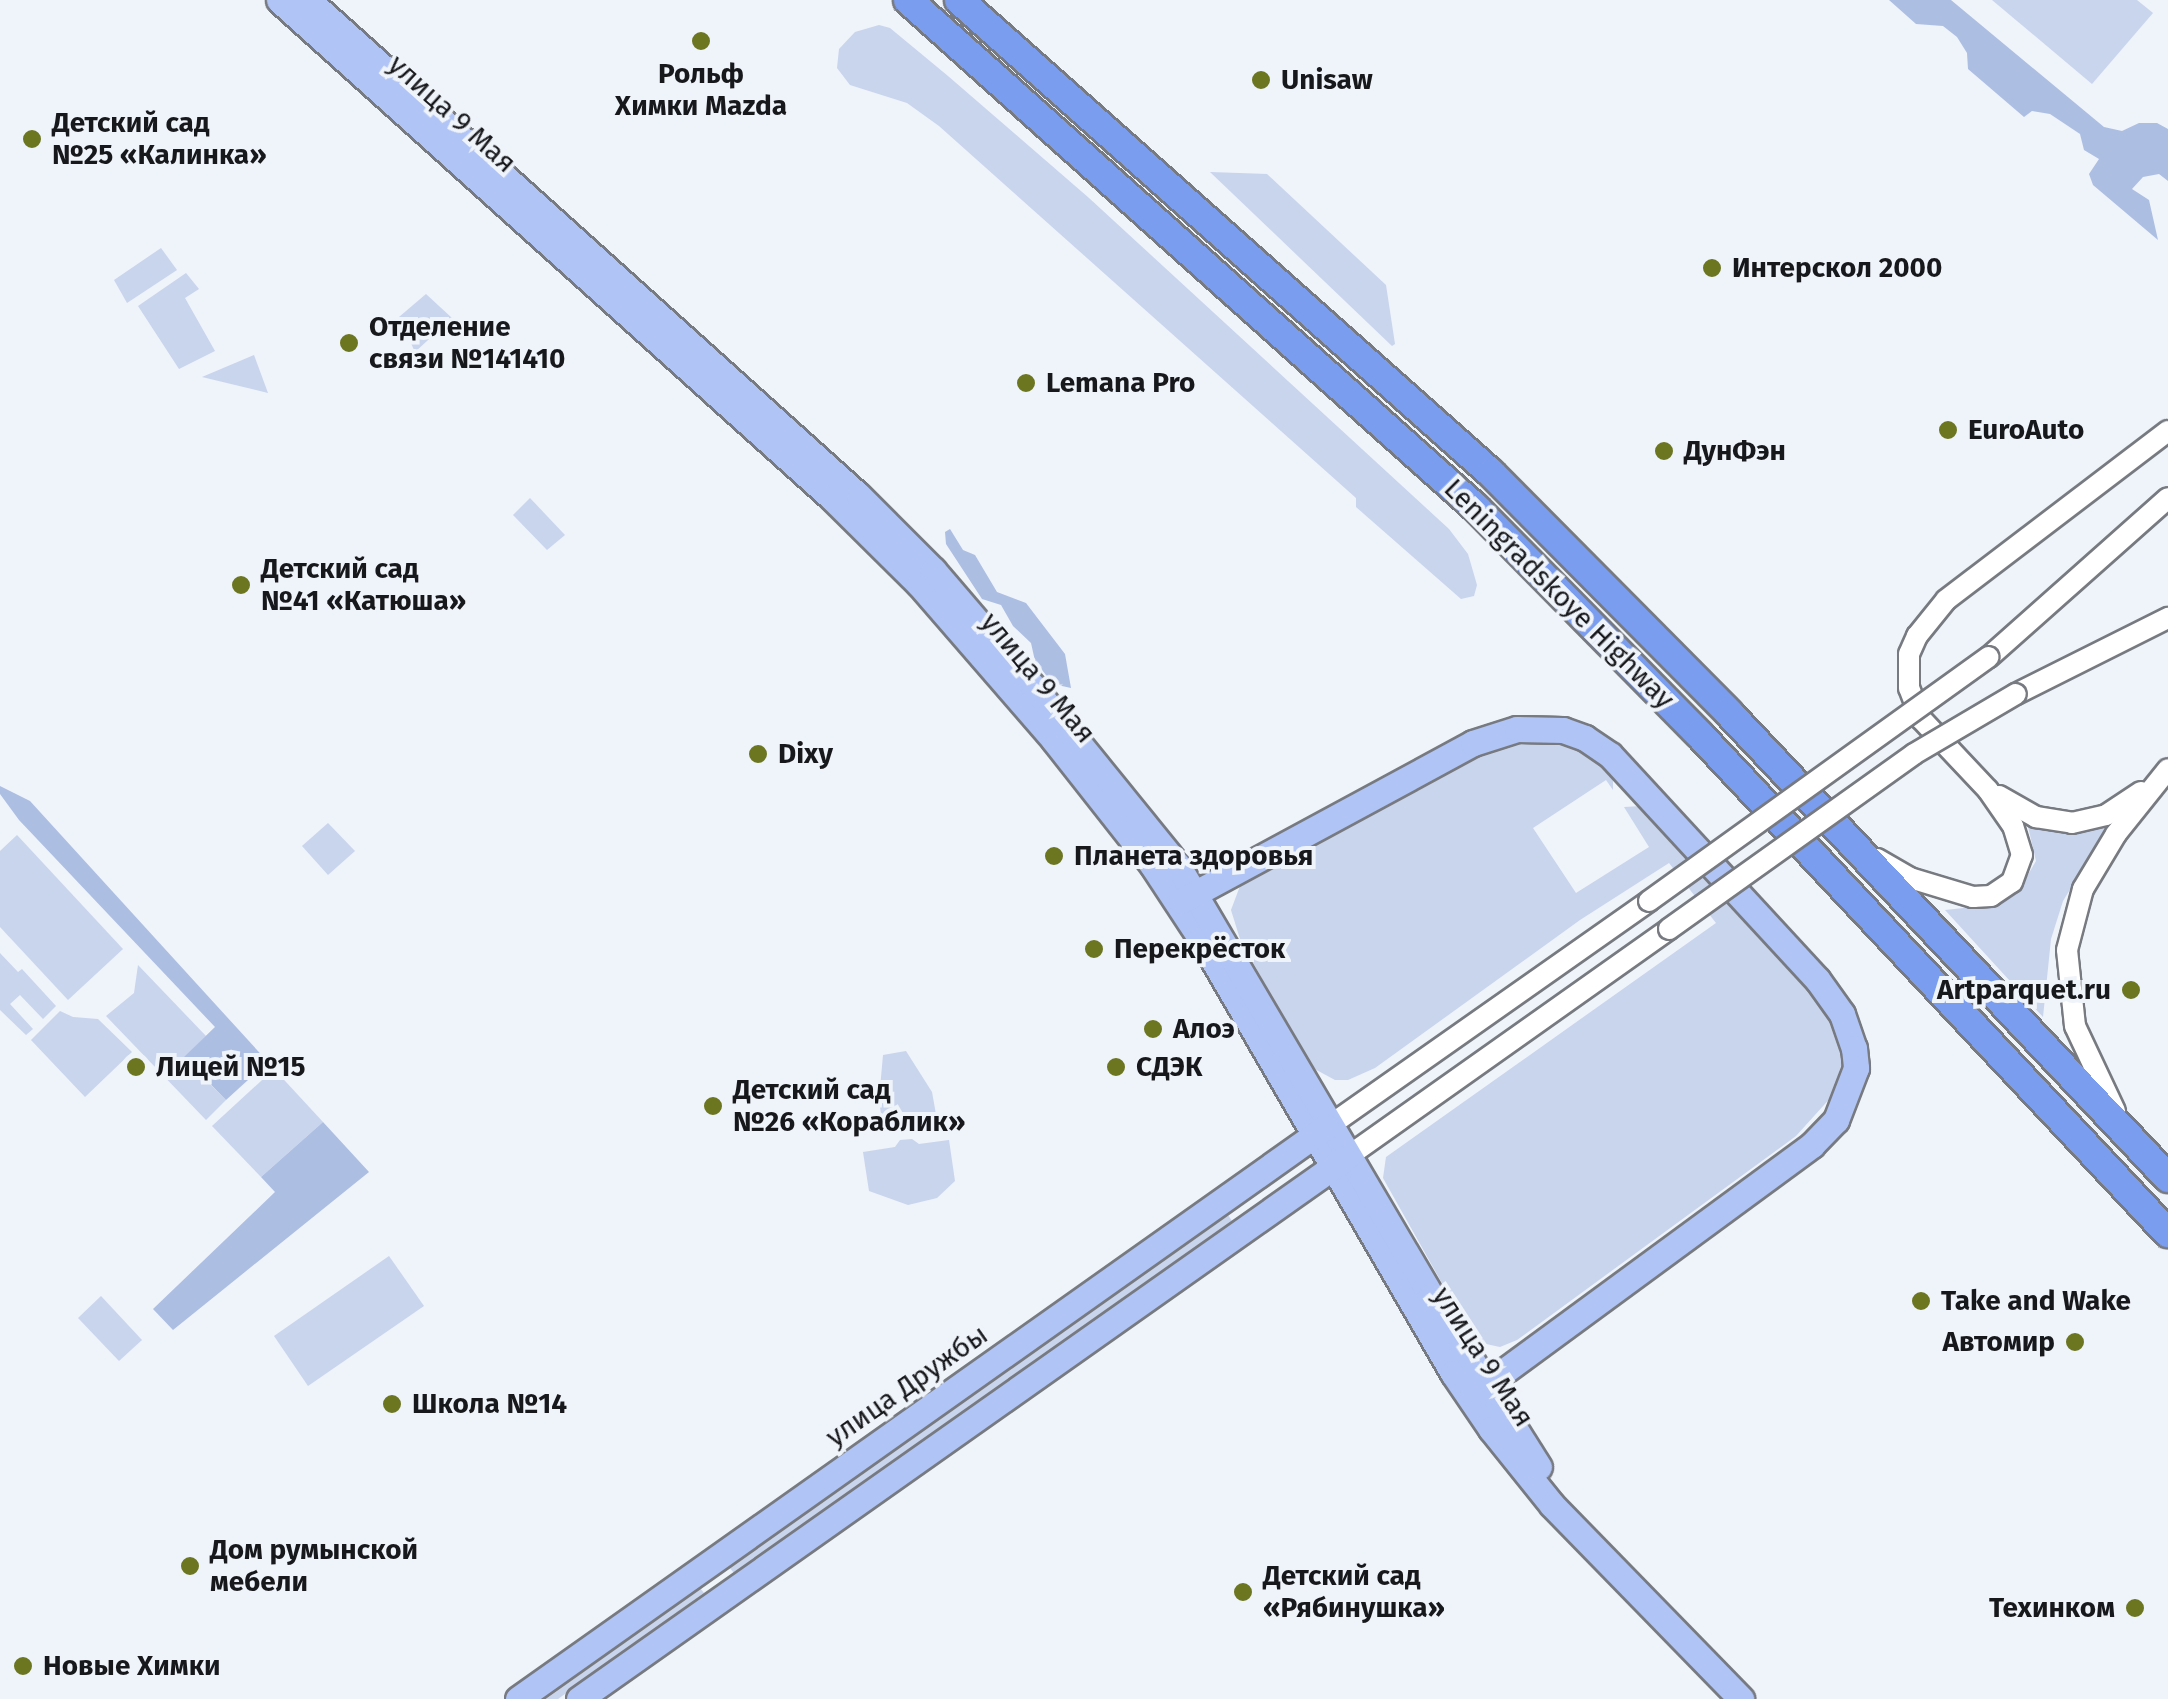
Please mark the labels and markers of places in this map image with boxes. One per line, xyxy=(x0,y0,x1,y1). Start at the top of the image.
marker: Рольф Химки Mazda xyxy=(690,30,712,52)
place label: Рольф Химки Mazda xyxy=(615,57,787,123)
place label: Unisaw xyxy=(1281,63,1373,97)
marker: Unisaw xyxy=(1250,69,1272,91)
place label: Детский сад №25 «Калинка» xyxy=(52,106,267,172)
marker: Детский сад №25 «Калинка» xyxy=(21,128,43,150)
place label: Интерскол 2000 xyxy=(1732,251,1942,285)
marker: Интерскол 2000 xyxy=(1701,257,1723,279)
place label: Отделение связи №141410 xyxy=(369,310,565,376)
marker: Отделение связи №141410 xyxy=(338,332,360,354)
place label: Lemana Pro xyxy=(1046,366,1195,400)
marker: Lemana Pro xyxy=(1015,372,1037,394)
place label: EuroAuto xyxy=(1968,413,2084,447)
marker: EuroAuto xyxy=(1937,419,1959,441)
place label: ДунФэн xyxy=(1684,434,1786,468)
marker: ДунФэн xyxy=(1653,440,1675,462)
place label: Детский сад №41 «Катюша» xyxy=(261,552,466,618)
marker: Детский сад №41 «Катюша» xyxy=(230,574,252,596)
place label: Dixy xyxy=(778,737,833,771)
marker: Dixy xyxy=(747,743,769,765)
place label: Планета здоровья xyxy=(1074,839,1313,873)
marker: Планета здоровья xyxy=(1043,845,1065,867)
place label: Перекрёсток xyxy=(1114,932,1285,966)
marker: Перекрёсток xyxy=(1083,938,1105,960)
place label: Artparquet.ru xyxy=(1937,973,2111,1007)
marker: Artparquet.ru xyxy=(2120,979,2142,1001)
place label: Алоэ xyxy=(1173,1012,1235,1046)
marker: Алоэ xyxy=(1142,1018,1164,1040)
place label: Лицей №15 xyxy=(156,1050,306,1084)
place label: СДЭК xyxy=(1136,1050,1202,1084)
marker: Лицей №15 xyxy=(125,1056,147,1078)
marker: СДЭК xyxy=(1105,1056,1127,1078)
place label: Детский сад №26 «Кораблик» xyxy=(733,1073,965,1139)
marker: Детский сад №26 «Кораблик» xyxy=(702,1095,724,1117)
place label: Take and Wake xyxy=(1941,1284,2131,1318)
marker: Take and Wake xyxy=(1910,1290,1932,1312)
place label: Автомир xyxy=(1942,1325,2055,1359)
marker: Автомир xyxy=(2064,1331,2086,1353)
place label: Школа №14 xyxy=(412,1387,567,1421)
marker: Школа №14 xyxy=(381,1393,403,1415)
place label: Дом румынской мебели xyxy=(210,1533,418,1599)
marker: Дом румынской мебели xyxy=(179,1555,201,1577)
place label: Детский сад «Рябинушка» xyxy=(1263,1559,1445,1625)
marker: Детский сад «Рябинушка» xyxy=(1232,1581,1254,1603)
place label: Техинком xyxy=(1989,1591,2115,1625)
marker: Техинком xyxy=(2124,1597,2146,1619)
place label: Новые Химки xyxy=(43,1649,221,1683)
marker: Новые Химки xyxy=(12,1655,34,1677)

